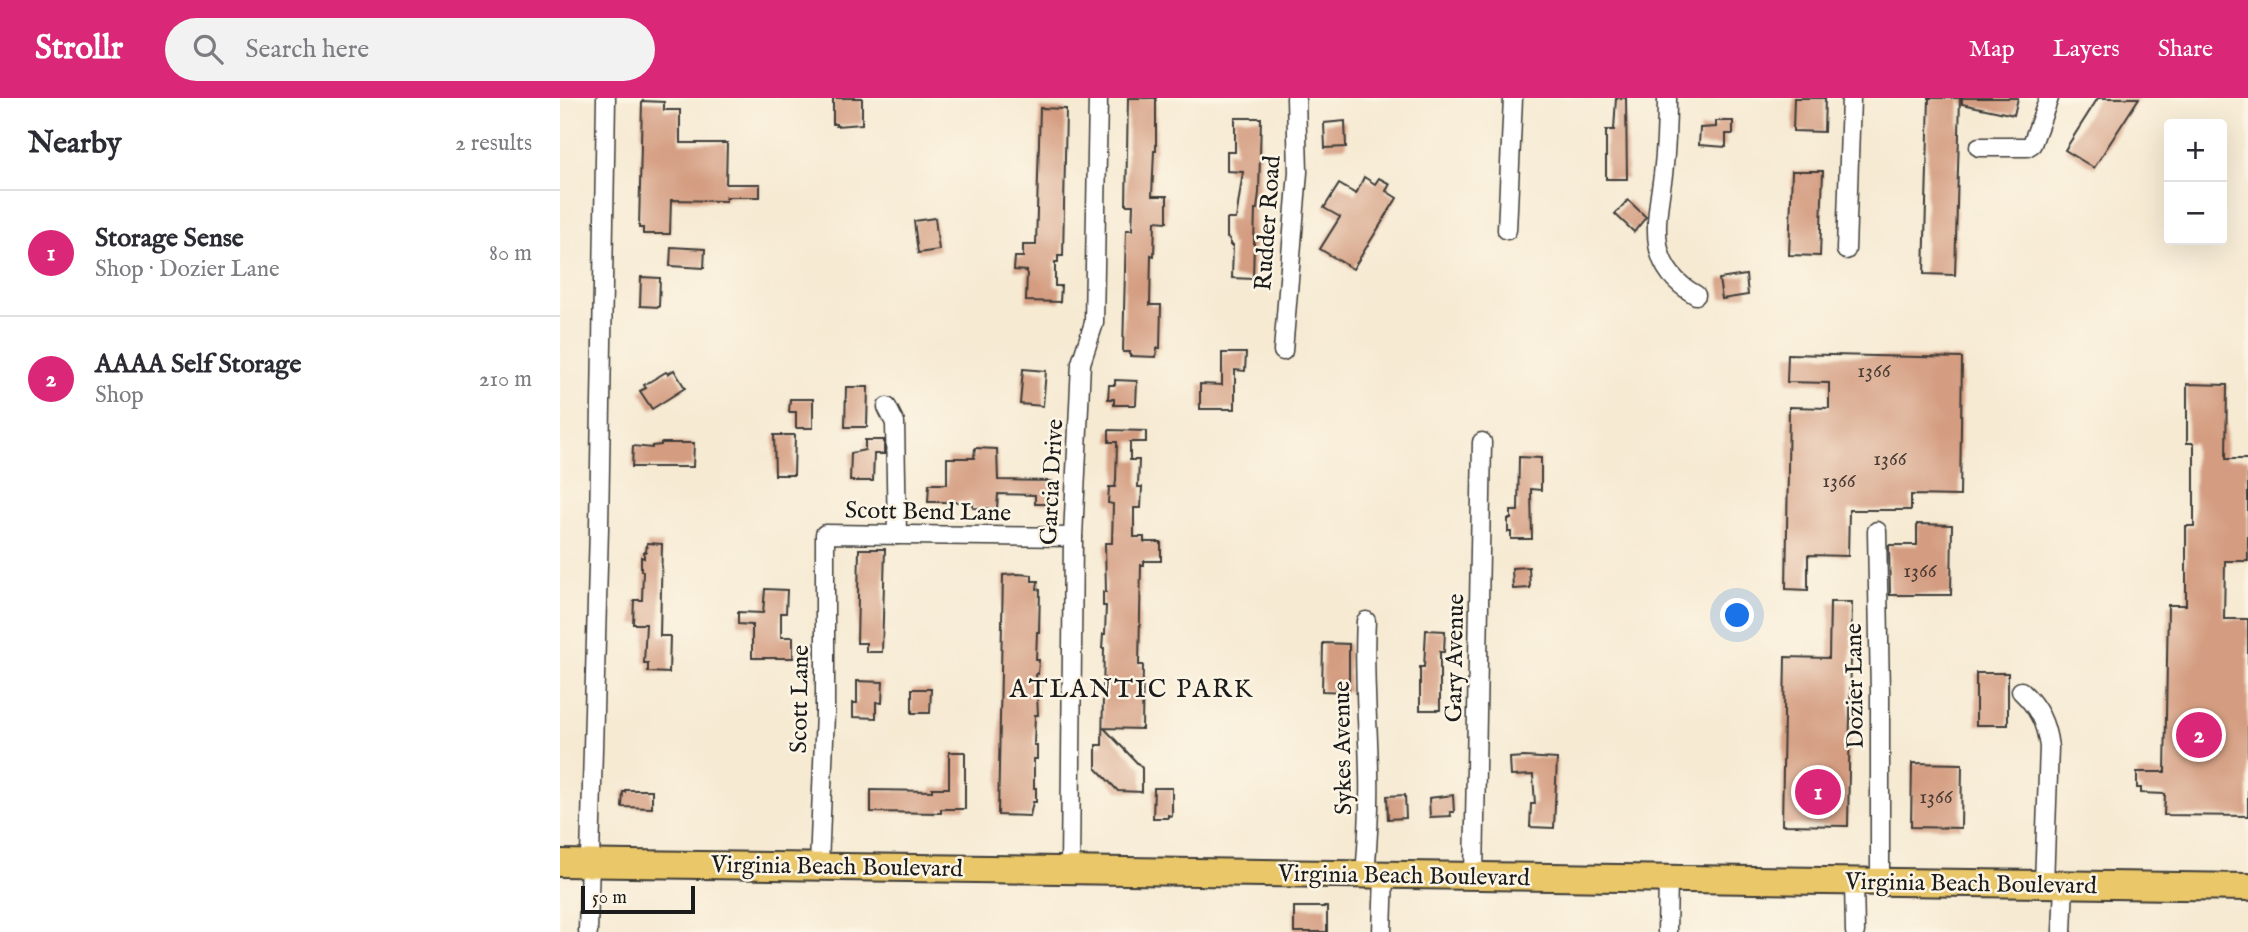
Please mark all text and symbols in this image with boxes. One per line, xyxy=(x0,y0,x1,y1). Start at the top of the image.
search box xyxy=(165,18,655,81)
text: Strollr xyxy=(35,28,123,70)
icon: search xyxy=(189,30,227,68)
text: Search here xyxy=(245,33,369,66)
text: Map xyxy=(1969,34,2015,65)
text: Layers xyxy=(2053,34,2120,65)
text: Share xyxy=(2158,34,2213,65)
map controls xyxy=(2164,119,2227,245)
button: + xyxy=(2164,119,2227,182)
text: Nearby xyxy=(28,125,121,163)
text: 2 results xyxy=(455,129,532,158)
street label: Rudder Road xyxy=(1248,154,1289,292)
button: − xyxy=(2164,182,2227,245)
text: Storage Sense xyxy=(95,222,244,255)
text: 1 xyxy=(47,239,55,268)
text: 80 m xyxy=(489,239,532,268)
text: Shop · Dozier Lane xyxy=(95,255,280,284)
text: AAAA Self Storage xyxy=(95,348,301,381)
house number: 1366 xyxy=(1857,358,1892,385)
text: 2 xyxy=(46,365,56,394)
text: 210 m xyxy=(479,365,532,394)
text: Shop xyxy=(95,381,144,410)
street label: Garcia Drive xyxy=(1034,418,1071,546)
house number: 1366 xyxy=(1873,446,1908,473)
house number: 1366 xyxy=(1822,468,1857,495)
street label: Scott Bend Lane xyxy=(845,496,1011,529)
house number: 1366 xyxy=(1903,558,1938,585)
street label: Gary Avenue xyxy=(1439,593,1472,723)
your location xyxy=(1720,598,1754,632)
street label: Dozier Lane xyxy=(1839,623,1872,749)
street label: Scott Lane xyxy=(784,645,817,754)
district label: ATLANTIC PARK xyxy=(1009,673,1254,706)
street label: Sykes Avenue xyxy=(1327,681,1360,815)
pin: 2 xyxy=(2176,709,2222,761)
pin: 1 xyxy=(1795,766,1841,818)
house number: 1366 xyxy=(1919,784,1954,811)
street label: Virginia Beach Boulevard xyxy=(710,850,963,885)
street label: Virginia Beach Boulevard xyxy=(1277,859,1530,894)
street label: Virginia Beach Boulevard xyxy=(1844,867,2097,902)
scale bar xyxy=(581,883,695,915)
text: 50 m xyxy=(592,886,627,910)

